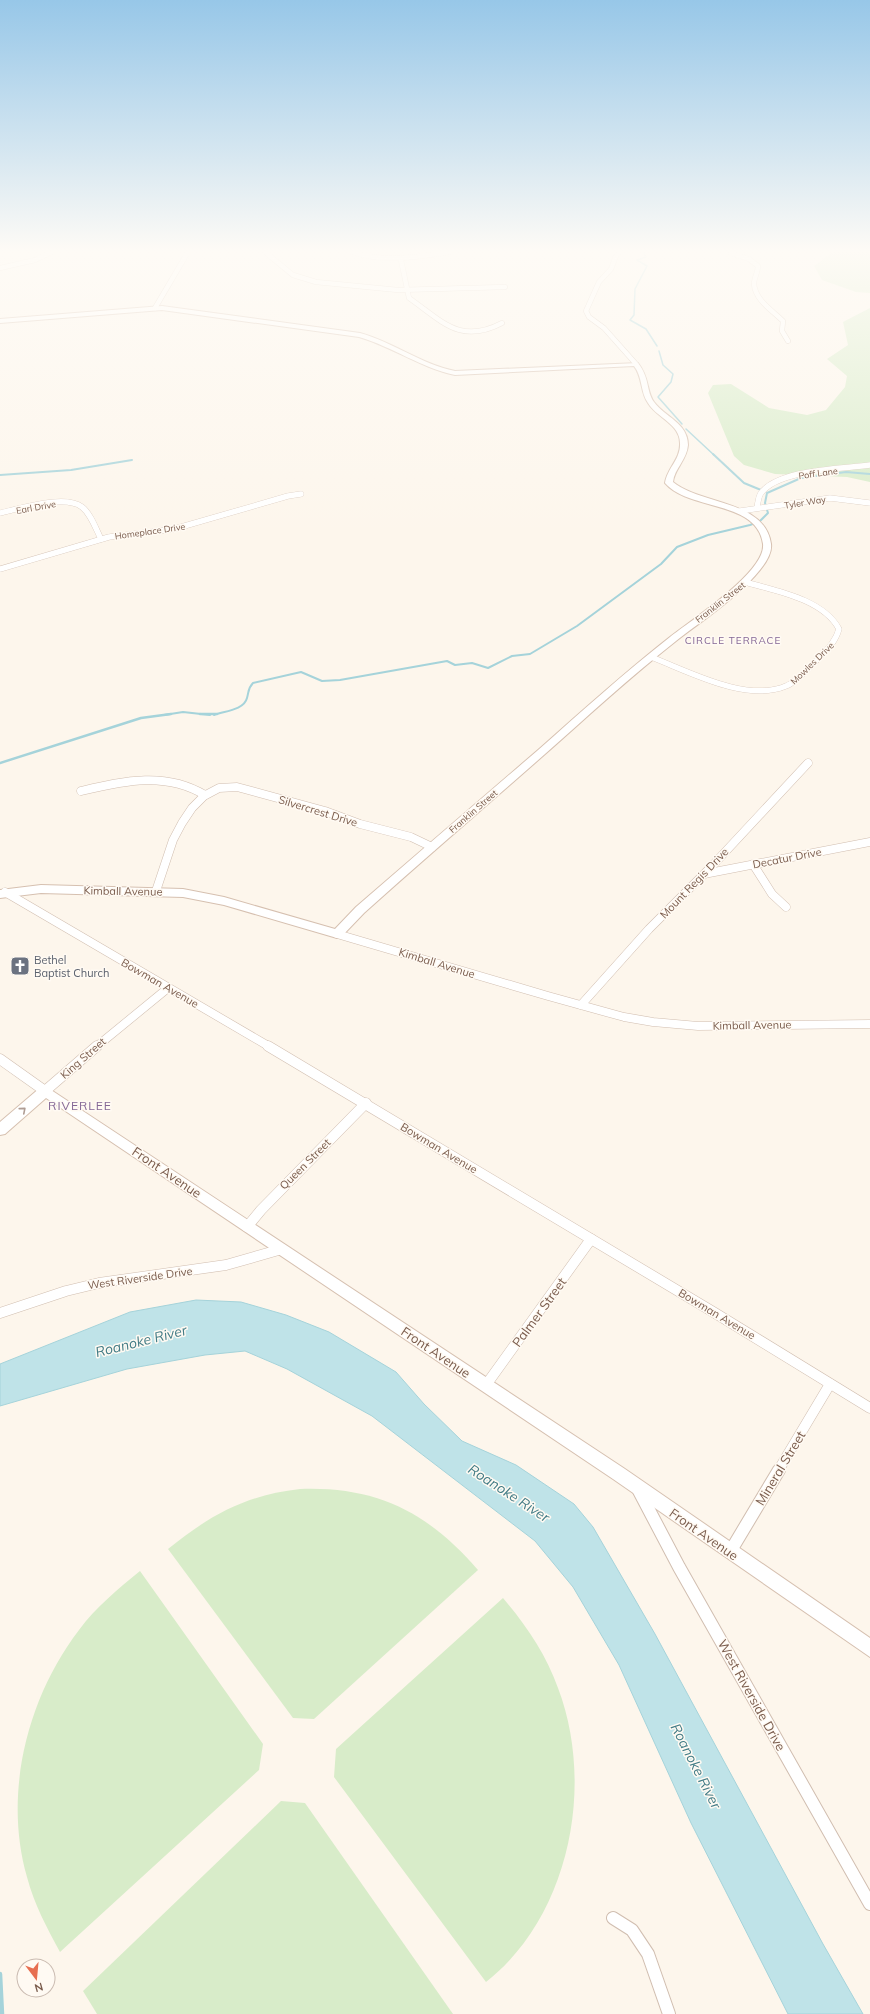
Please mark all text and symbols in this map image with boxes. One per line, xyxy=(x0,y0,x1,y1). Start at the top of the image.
street label: Poff Lane xyxy=(798,465,838,481)
street label: Tyler Way xyxy=(783,493,827,512)
street label: Earl Drive xyxy=(15,498,57,516)
street label: Homeplace Drive xyxy=(114,521,186,541)
street label: Franklin Street xyxy=(693,579,747,625)
district label: CIRCLE TERRACE xyxy=(685,634,781,647)
street label: Mowles Drive xyxy=(788,639,836,686)
street label: Franklin Street xyxy=(447,787,499,835)
street label: Silvercrest Drive xyxy=(277,792,359,830)
street label: Decatur Drive xyxy=(751,844,823,872)
street label: Mount Regis Drive xyxy=(657,845,731,921)
street label: Kimball Avenue xyxy=(83,883,163,899)
street label: Kimball Avenue xyxy=(397,945,477,981)
place label: Bethel Baptist Church xyxy=(34,953,109,980)
church icon: Bethel Baptist Church xyxy=(9,955,31,977)
street label: Bowman Avenue xyxy=(119,955,201,1011)
street label: Kimball Avenue xyxy=(712,1017,792,1033)
street label: King Street xyxy=(57,1034,109,1082)
district label: RIVERLEE xyxy=(48,1098,112,1113)
one-way arrow xyxy=(18,1108,25,1115)
street label: Bowman Avenue xyxy=(398,1120,480,1176)
street label: Queen Street xyxy=(277,1135,334,1192)
street label: Front Avenue xyxy=(129,1143,205,1201)
street label: West Riverside Drive xyxy=(87,1264,193,1292)
street label: Palmer Street xyxy=(509,1274,570,1350)
street label: Bowman Avenue xyxy=(676,1286,758,1342)
water label: Roanoke River xyxy=(93,1321,189,1361)
street label: Front Avenue xyxy=(398,1323,474,1381)
street label: Mineral Street xyxy=(752,1428,809,1508)
water label: Roanoke River xyxy=(465,1460,554,1526)
street label: Front Avenue xyxy=(667,1504,741,1564)
street label: West Riverside Drive xyxy=(715,1636,789,1754)
water label: Roanoke River xyxy=(667,1720,726,1813)
north arrow xyxy=(16,1958,56,1998)
text: N xyxy=(33,1980,45,1995)

